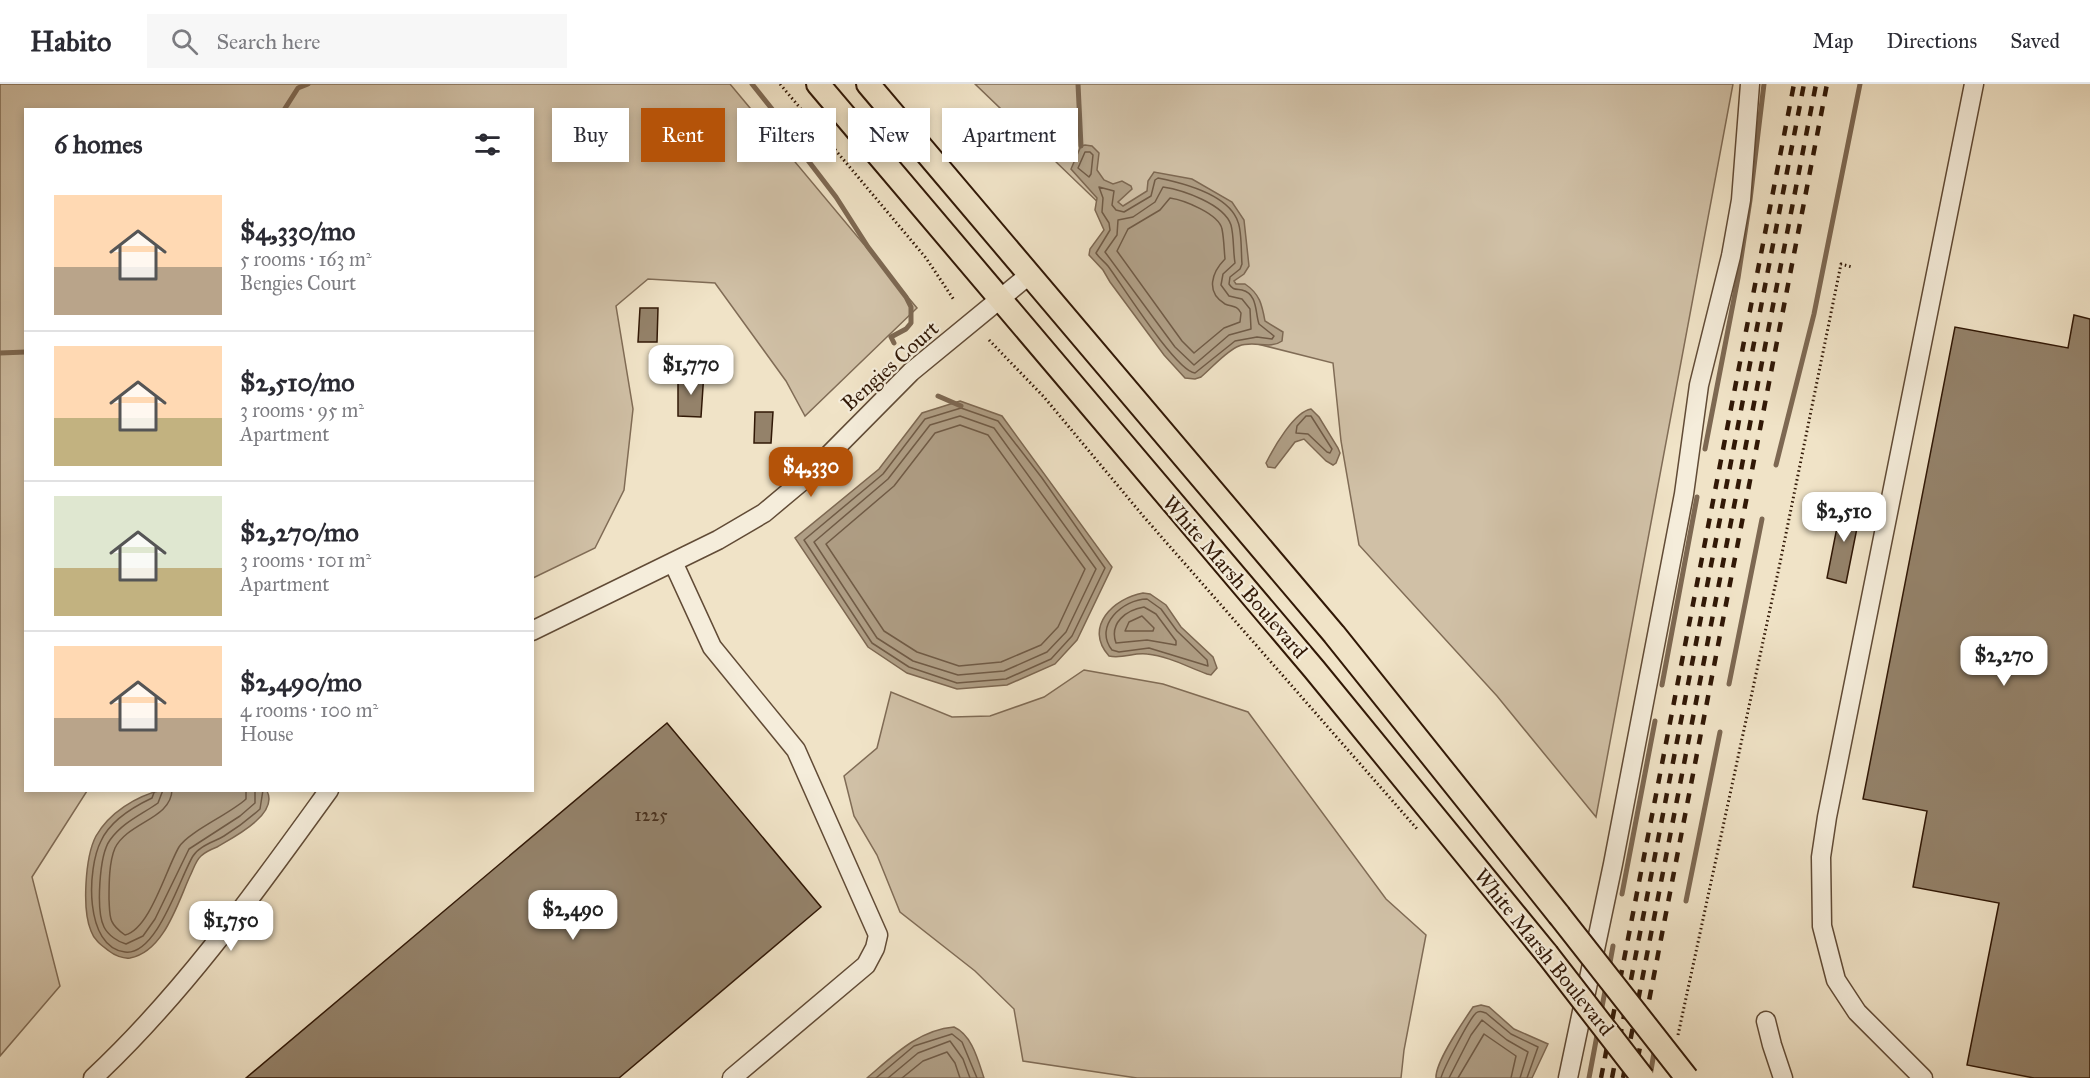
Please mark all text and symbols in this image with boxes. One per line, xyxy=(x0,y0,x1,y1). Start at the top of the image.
search box xyxy=(147,14,567,68)
text: Habito xyxy=(30,24,111,59)
icon: search xyxy=(168,25,201,58)
text: Search here xyxy=(216,28,320,55)
text: Map xyxy=(1813,28,1854,54)
text: Directions xyxy=(1887,28,1977,54)
text: Saved xyxy=(2010,28,2060,54)
chip: Buy xyxy=(552,108,629,162)
chip: Rent xyxy=(641,108,725,162)
chip: Filters xyxy=(737,108,836,162)
chip: New xyxy=(848,108,930,162)
chip: Apartment xyxy=(942,108,1078,162)
text: 6 homes xyxy=(54,128,143,160)
icon: filters xyxy=(471,128,504,161)
text: $4,330/mo xyxy=(240,215,355,247)
icon: home xyxy=(102,219,174,291)
text: 5 rooms · 163 m² xyxy=(240,247,372,271)
text: Bengies Court xyxy=(240,271,356,295)
street label: Bengies Court xyxy=(836,315,944,416)
pin: $1,770 xyxy=(642,345,740,396)
text: $1,770 xyxy=(663,352,719,376)
text: $2,510/mo xyxy=(240,366,355,398)
icon: home xyxy=(102,370,174,442)
text: 3 rooms · 95 m² xyxy=(240,398,364,422)
text: Apartment xyxy=(240,422,329,446)
pin: $4,330 xyxy=(762,447,860,498)
text: $4,330 xyxy=(783,454,839,478)
street label: White Marsh Boulevard xyxy=(1157,490,1313,664)
pin: $2,510 xyxy=(1795,492,1893,543)
text: $2,510 xyxy=(1816,499,1872,523)
text: $2,270/mo xyxy=(240,516,359,548)
icon: home xyxy=(102,520,174,592)
text: 3 rooms · 101 m² xyxy=(240,548,371,572)
text: Apartment xyxy=(240,572,329,596)
pin: $2,270 xyxy=(1955,636,2053,687)
text: $2,270 xyxy=(1974,643,2034,667)
text: $2,490/mo xyxy=(240,666,362,698)
icon: home xyxy=(102,670,174,742)
text: 4 rooms · 100 m² xyxy=(240,698,378,722)
text: House xyxy=(240,722,294,746)
house number: 1225 xyxy=(634,804,668,826)
street label: White Marsh Boulevard xyxy=(1469,863,1620,1041)
pin: $2,490 xyxy=(524,890,622,941)
text: $2,490 xyxy=(542,897,604,921)
pin: $1,750 xyxy=(182,901,280,952)
text: $1,750 xyxy=(203,908,259,932)

